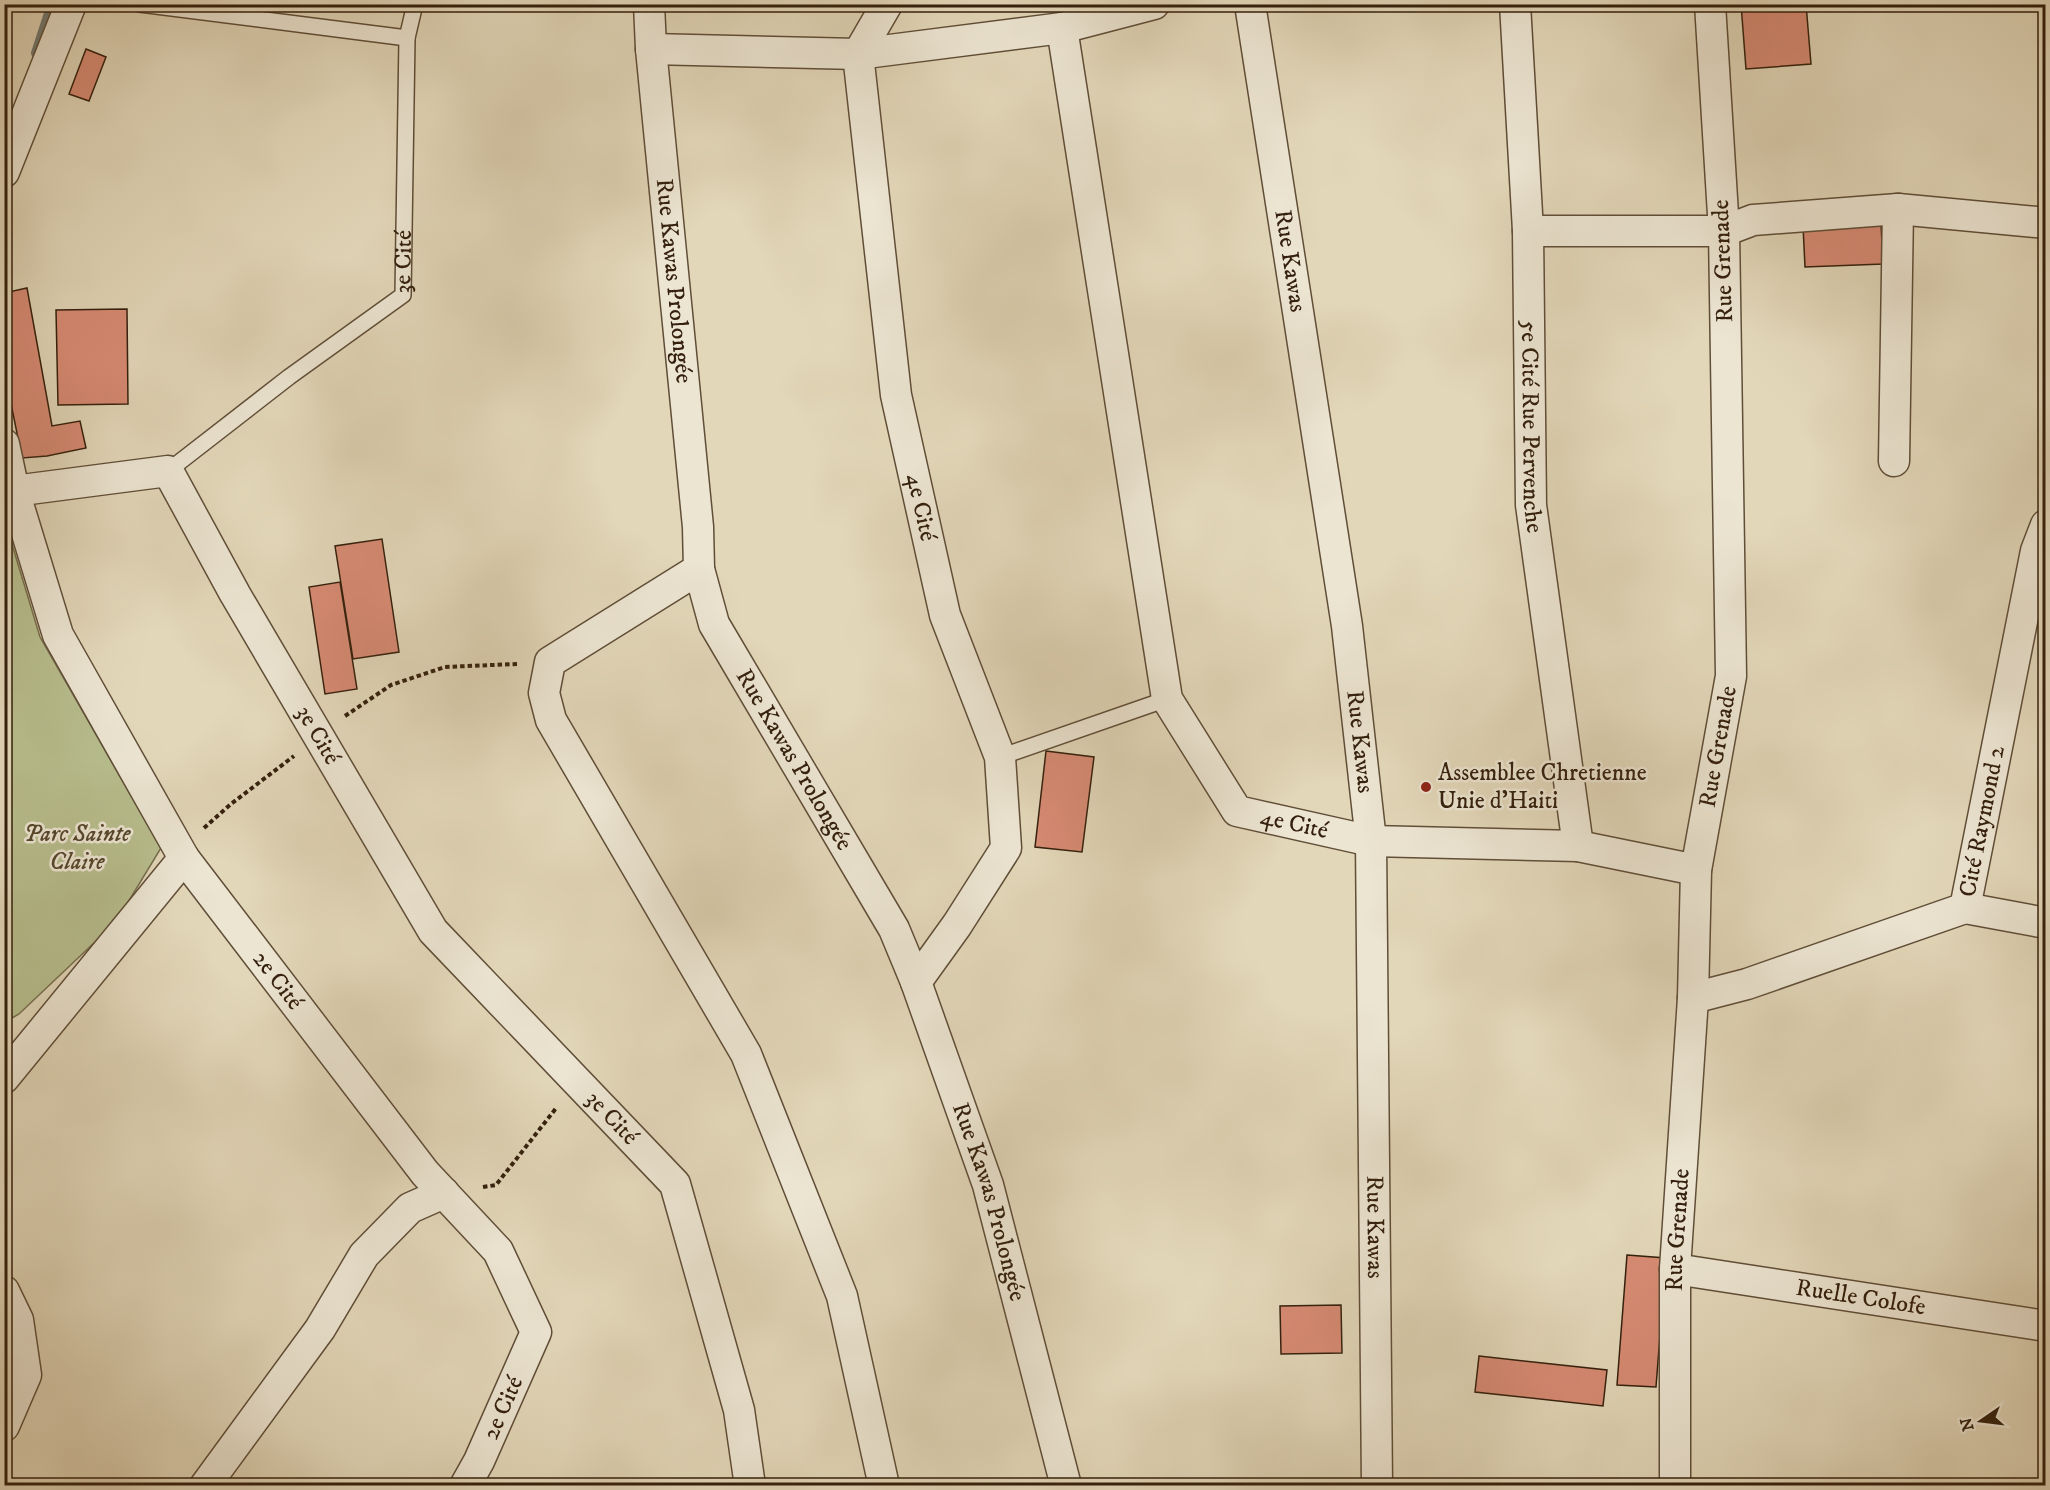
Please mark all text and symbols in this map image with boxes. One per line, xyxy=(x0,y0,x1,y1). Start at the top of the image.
street label: Rue Kawas Prolongée xyxy=(649,177,699,385)
street label: Rue Grenade xyxy=(1706,199,1740,323)
street label: Rue Kawas xyxy=(1267,208,1313,314)
street label: 3e Cité xyxy=(388,230,419,294)
street label: 5e Cité Rue Pervenche xyxy=(1514,320,1550,535)
street label: 4e Cité xyxy=(899,471,943,544)
street label: Rue Kawas Prolongée xyxy=(729,664,859,856)
street label: Rue Grenade xyxy=(1693,683,1744,810)
street label: Rue Kawas xyxy=(1339,689,1381,795)
street label: 3e Cité xyxy=(289,700,347,770)
street label: Cité Raymond 2 xyxy=(1953,743,2012,899)
place label: Assemblee Chretienne Unie d'Haiti xyxy=(1438,758,1647,816)
marker: Assemblee Chretienne Unie d'Haiti xyxy=(1419,780,1433,794)
street label: 4e Cité xyxy=(1258,802,1331,846)
park label: Parc Sainte Claire xyxy=(24,819,131,877)
street label: 2e Cité xyxy=(246,945,310,1016)
street label: 3e Cité xyxy=(579,1085,645,1151)
street label: Rue Kawas Prolongée xyxy=(945,1099,1033,1305)
street label: Rue Grenade xyxy=(1660,1168,1697,1291)
street label: Rue Kawas xyxy=(1359,1175,1390,1279)
street label: Ruelle Colofe xyxy=(1794,1273,1928,1322)
street label: 2e Cité xyxy=(476,1371,530,1444)
north arrow xyxy=(1951,1391,2011,1451)
text: N xyxy=(1956,1416,1979,1433)

